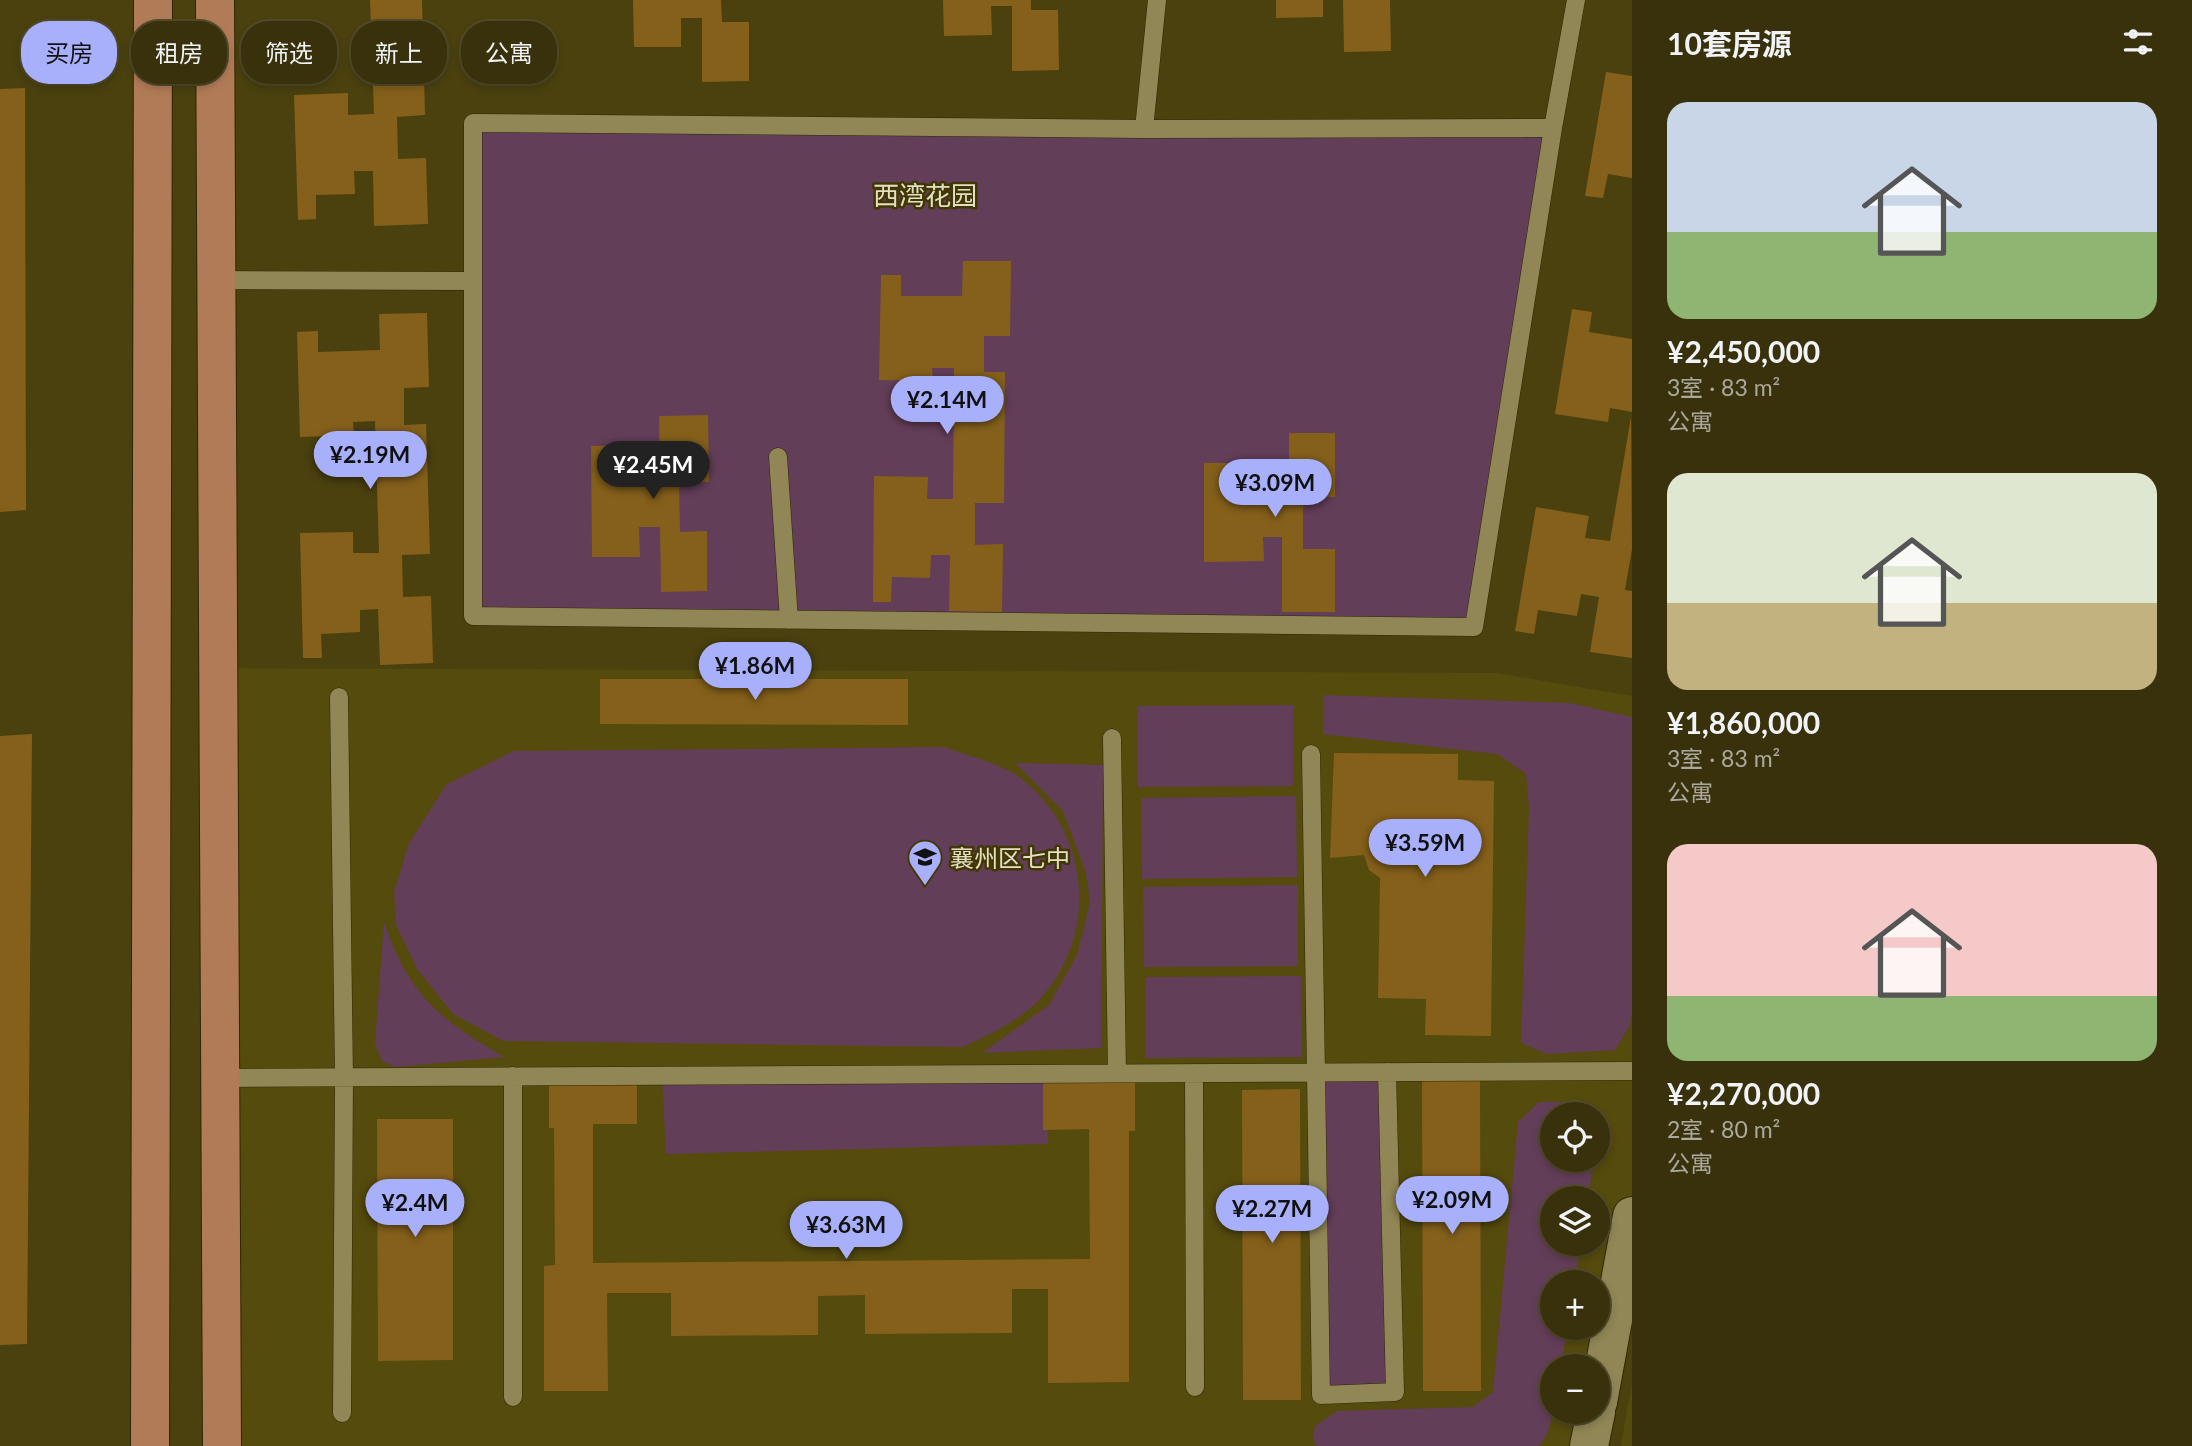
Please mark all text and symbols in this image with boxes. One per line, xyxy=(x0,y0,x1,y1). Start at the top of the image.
chip: 买房 xyxy=(21,21,117,84)
chip: 租房 xyxy=(131,21,227,84)
chip: 筛选 xyxy=(241,21,337,84)
chip: 新上 xyxy=(351,21,447,84)
chip: 公寓 xyxy=(461,21,557,84)
icon: filters xyxy=(2119,23,2157,61)
text: 10套房源 xyxy=(1667,25,1792,61)
icon: home xyxy=(1849,148,1975,274)
district label: 西湾花园 xyxy=(873,179,977,211)
text: ¥2,450,000 xyxy=(1667,333,1820,369)
text: 3室 · 83 m² xyxy=(1667,373,1780,401)
pin: ¥2.14M xyxy=(890,376,1004,436)
text: ¥2.14M xyxy=(907,385,987,413)
text: 公寓 xyxy=(1667,407,1713,435)
pin: ¥2.19M xyxy=(313,432,427,491)
text: ¥2.19M xyxy=(330,440,410,468)
pin: ¥2.45M xyxy=(596,442,710,501)
text: ¥2.45M xyxy=(613,450,693,478)
pin: ¥3.09M xyxy=(1218,460,1332,519)
text: ¥3.09M xyxy=(1235,468,1315,496)
icon: home xyxy=(1849,519,1975,645)
pin: ¥1.86M xyxy=(698,642,812,702)
text: ¥1.86M xyxy=(715,651,795,679)
text: ¥1,860,000 xyxy=(1667,704,1820,740)
text: 3室 · 83 m² xyxy=(1667,744,1780,772)
text: 公寓 xyxy=(1667,778,1713,806)
pin: ¥3.59M xyxy=(1368,820,1482,879)
text: ¥3.59M xyxy=(1385,828,1465,856)
school or university icon: 襄州区七中 xyxy=(906,838,944,887)
place label: 襄州区七中 xyxy=(950,843,1070,872)
icon: home xyxy=(1849,890,1975,1016)
text: ¥2,270,000 xyxy=(1667,1075,1820,1111)
map controls xyxy=(1540,1102,1610,1424)
button: locate xyxy=(1540,1102,1610,1172)
text: 2室 · 80 m² xyxy=(1667,1115,1780,1143)
text: 公寓 xyxy=(1667,1149,1713,1177)
pin: ¥2.09M xyxy=(1395,1176,1509,1236)
pin: ¥2.4M xyxy=(366,1180,464,1239)
text: ¥2.09M xyxy=(1412,1185,1492,1213)
pin: ¥2.27M xyxy=(1215,1186,1329,1245)
button: layers xyxy=(1540,1186,1610,1256)
text: ¥2.4M xyxy=(381,1188,449,1216)
text: ¥2.27M xyxy=(1232,1194,1312,1222)
pin: ¥3.63M xyxy=(789,1202,903,1261)
text: ¥3.63M xyxy=(806,1210,886,1238)
button: + xyxy=(1540,1270,1610,1340)
button: − xyxy=(1540,1354,1610,1424)

